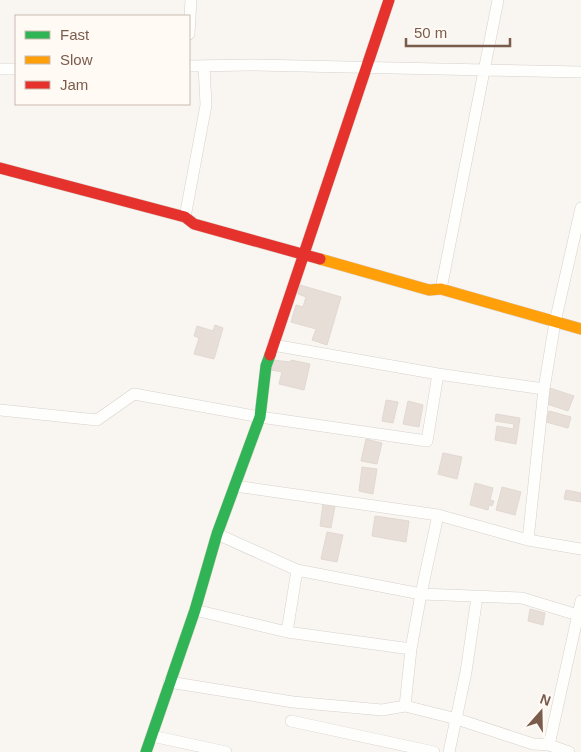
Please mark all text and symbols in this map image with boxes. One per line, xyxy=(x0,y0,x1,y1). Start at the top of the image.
legend xyxy=(15,15,190,105)
scale bar xyxy=(406,15,510,47)
text: 50 m xyxy=(414,24,447,41)
text: Fast xyxy=(60,26,90,43)
text: Slow xyxy=(60,51,93,68)
text: Jam xyxy=(60,76,88,93)
north arrow xyxy=(516,687,566,737)
text: N xyxy=(538,691,553,709)

